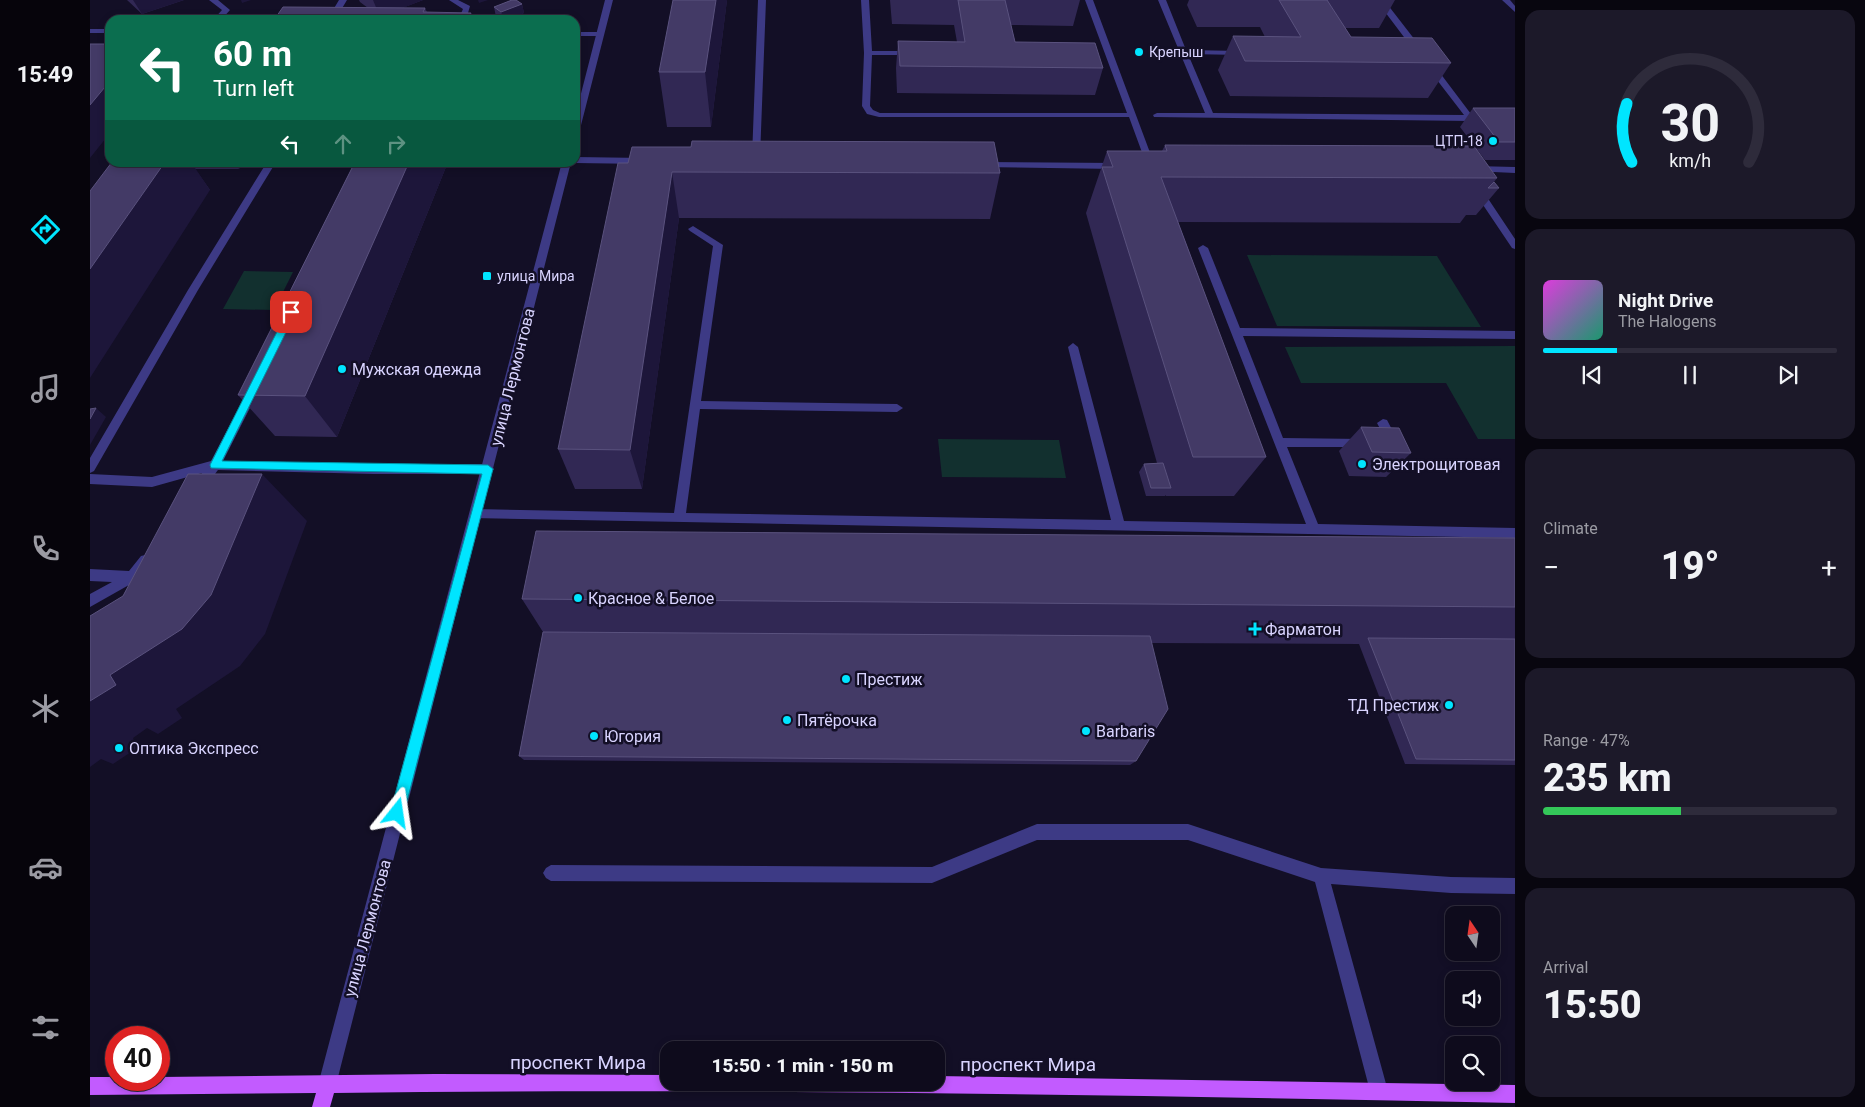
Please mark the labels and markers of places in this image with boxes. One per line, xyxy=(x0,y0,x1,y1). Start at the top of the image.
place label: Крепыш xyxy=(1149,44,1203,60)
marker: Крепыш xyxy=(1133,46,1145,58)
place label: ЦТП-18 xyxy=(1435,133,1483,149)
marker: ЦТП-18 xyxy=(1487,135,1499,147)
place label: улица Мира xyxy=(497,268,575,284)
marker: улица Мира xyxy=(481,270,493,282)
pin xyxy=(270,291,312,333)
place label: Мужская одежда xyxy=(352,360,481,379)
marker: Мужская одежда xyxy=(336,363,348,375)
place label: Электрощитовая xyxy=(1372,455,1500,474)
marker: Электрощитовая xyxy=(1356,458,1368,470)
place label: Красное & Белое xyxy=(588,589,714,608)
marker: Красное & Белое xyxy=(572,592,584,604)
place label: Фарматон xyxy=(1265,620,1341,639)
marker: Фарматон xyxy=(1249,623,1261,635)
place label: Престиж xyxy=(856,670,923,689)
marker: Престиж xyxy=(840,673,852,685)
place label: ТД Престиж xyxy=(1348,696,1440,715)
marker: ТД Престиж xyxy=(1443,699,1455,711)
place label: Пятёрочка xyxy=(797,711,877,730)
marker: Пятёрочка xyxy=(781,714,793,726)
place label: Barbaris xyxy=(1096,722,1155,741)
marker: Barbaris xyxy=(1080,725,1092,737)
place label: Югория xyxy=(604,727,661,746)
marker: Югория xyxy=(588,730,600,742)
place label: Оптика Экспресс xyxy=(129,739,259,758)
marker: Оптика Экспресс xyxy=(113,742,125,754)

